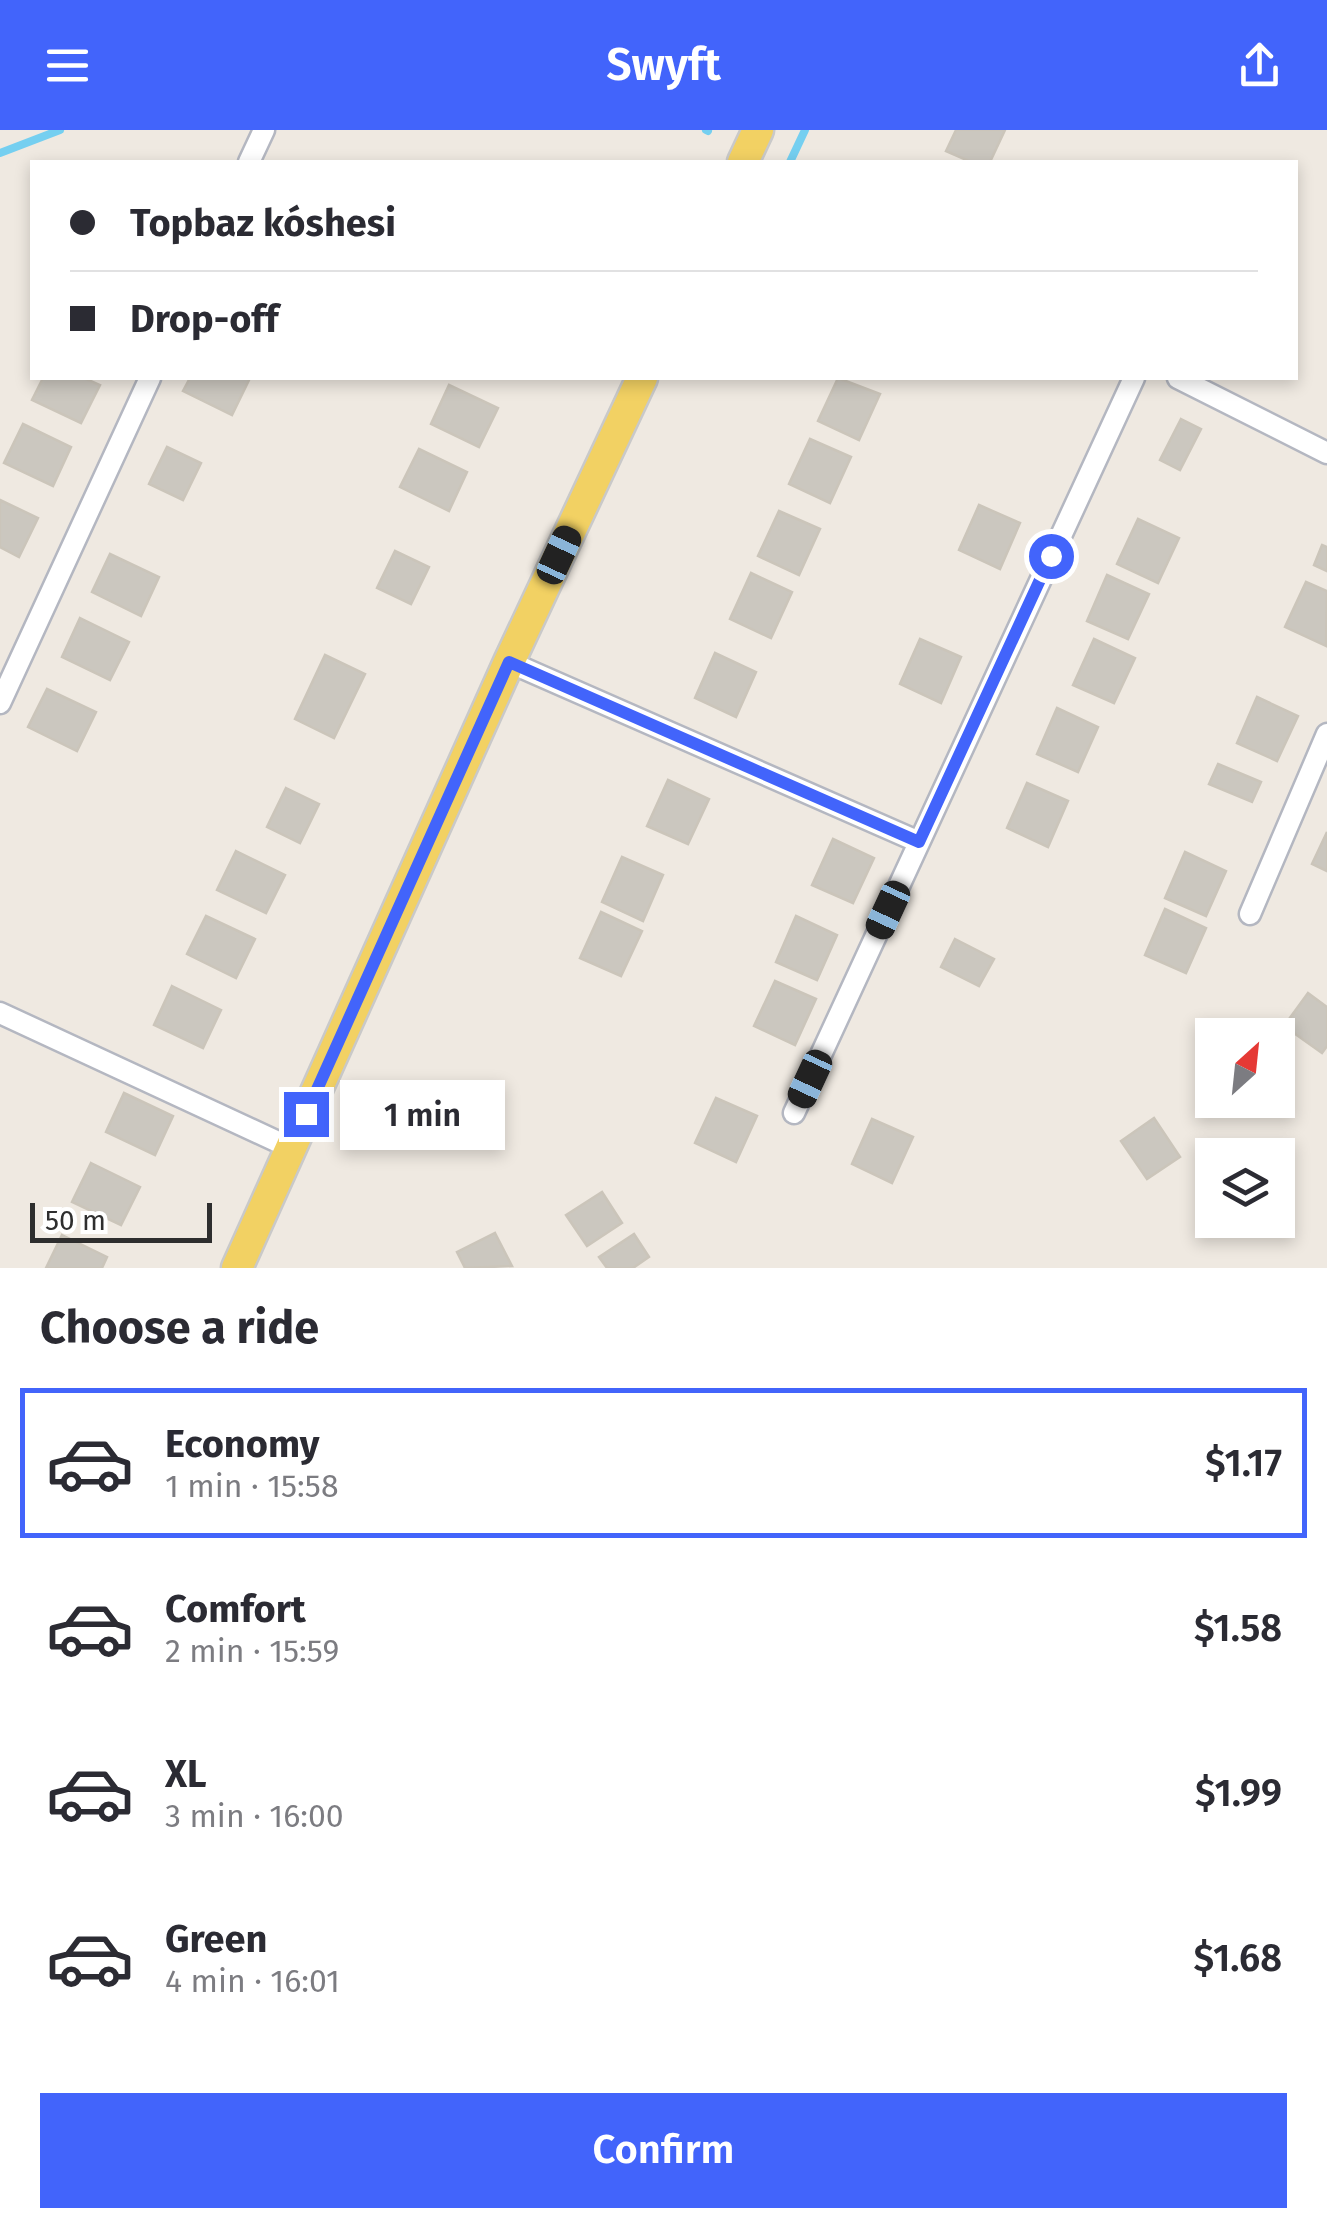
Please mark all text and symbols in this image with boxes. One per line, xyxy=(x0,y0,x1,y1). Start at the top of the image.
icon: menu xyxy=(40,38,95,93)
text: Swyft xyxy=(606,38,721,92)
icon: share xyxy=(1232,38,1287,93)
text: Topbaz kóshesi xyxy=(130,200,396,246)
text: Drop-off xyxy=(130,296,278,342)
car xyxy=(533,521,585,589)
route start xyxy=(1029,534,1074,579)
car xyxy=(862,876,914,944)
north arrow xyxy=(1195,1018,1295,1118)
map controls xyxy=(1195,1018,1295,1238)
car xyxy=(784,1045,836,1113)
callout: 1 min xyxy=(341,1079,506,1149)
route end xyxy=(284,1092,329,1137)
text: 1 min xyxy=(384,1096,461,1134)
button: layers xyxy=(1195,1138,1295,1238)
scale bar xyxy=(30,1198,212,1242)
text: 50 m xyxy=(45,1204,106,1237)
text: Choose a ride xyxy=(40,1301,319,1355)
icon: car xyxy=(45,1418,135,1508)
text: Economy xyxy=(165,1421,320,1467)
text: $1.17 xyxy=(1205,1440,1282,1486)
text: 1 min · 15:58 xyxy=(165,1467,339,1505)
icon: car xyxy=(45,1583,135,1673)
text: Comfort xyxy=(165,1586,306,1632)
text: $1.58 xyxy=(1194,1605,1282,1651)
text: 2 min · 15:59 xyxy=(165,1632,339,1670)
icon: car xyxy=(45,1748,135,1838)
text: XL xyxy=(165,1751,207,1797)
text: $1.99 xyxy=(1195,1770,1282,1816)
text: 3 min · 16:00 xyxy=(165,1797,344,1835)
icon: car xyxy=(45,1913,135,2003)
text: Green xyxy=(165,1916,268,1962)
text: $1.68 xyxy=(1194,1935,1282,1981)
text: 4 min · 16:01 xyxy=(165,1962,340,2000)
button: Confirm xyxy=(40,2093,1287,2208)

